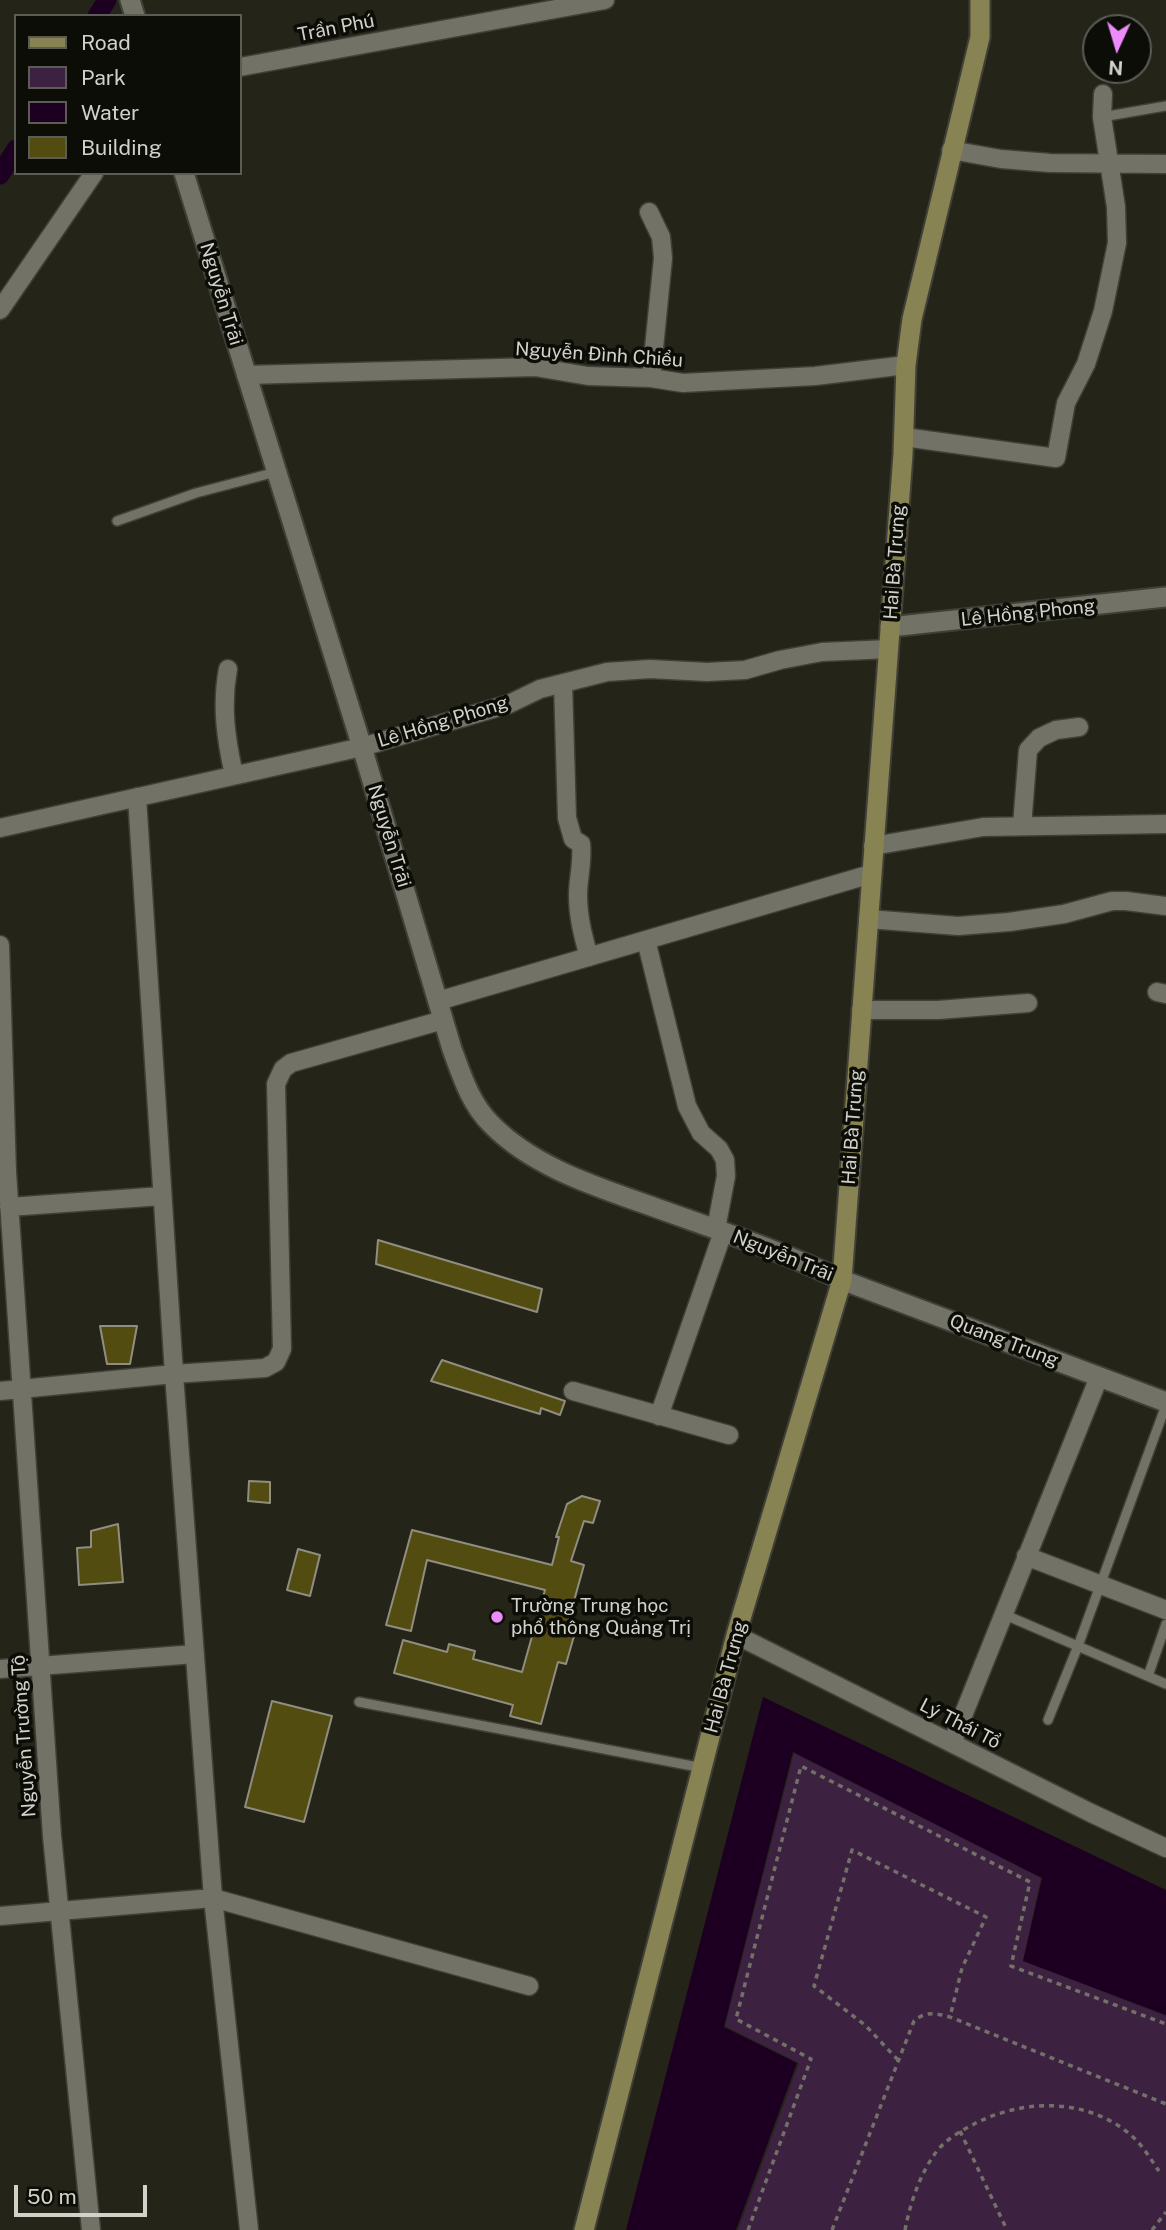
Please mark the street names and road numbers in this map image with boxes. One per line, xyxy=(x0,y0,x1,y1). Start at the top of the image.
street label: Trần Phú xyxy=(296,9,376,47)
street label: Nguyễn Trãi xyxy=(195,240,247,348)
street label: Nguyễn Đình Chiểu xyxy=(514,338,684,372)
street label: Hai Bà Trưng xyxy=(880,504,910,620)
street label: Lê Hồng Phong xyxy=(960,595,1096,631)
street label: Lê Hồng Phong xyxy=(375,691,511,753)
street label: Nguyễn Trãi xyxy=(363,782,415,890)
street label: Hai Bà Trưng xyxy=(838,1069,868,1185)
street label: Nguyễn Trãi xyxy=(730,1226,836,1286)
street label: Quang Trung xyxy=(946,1310,1062,1372)
street label: Hai Bà Trưng xyxy=(700,1618,752,1736)
street label: Nguyễn Trường Tộ xyxy=(7,1654,41,1818)
street label: Lý Thái Tổ xyxy=(916,1694,1004,1754)

